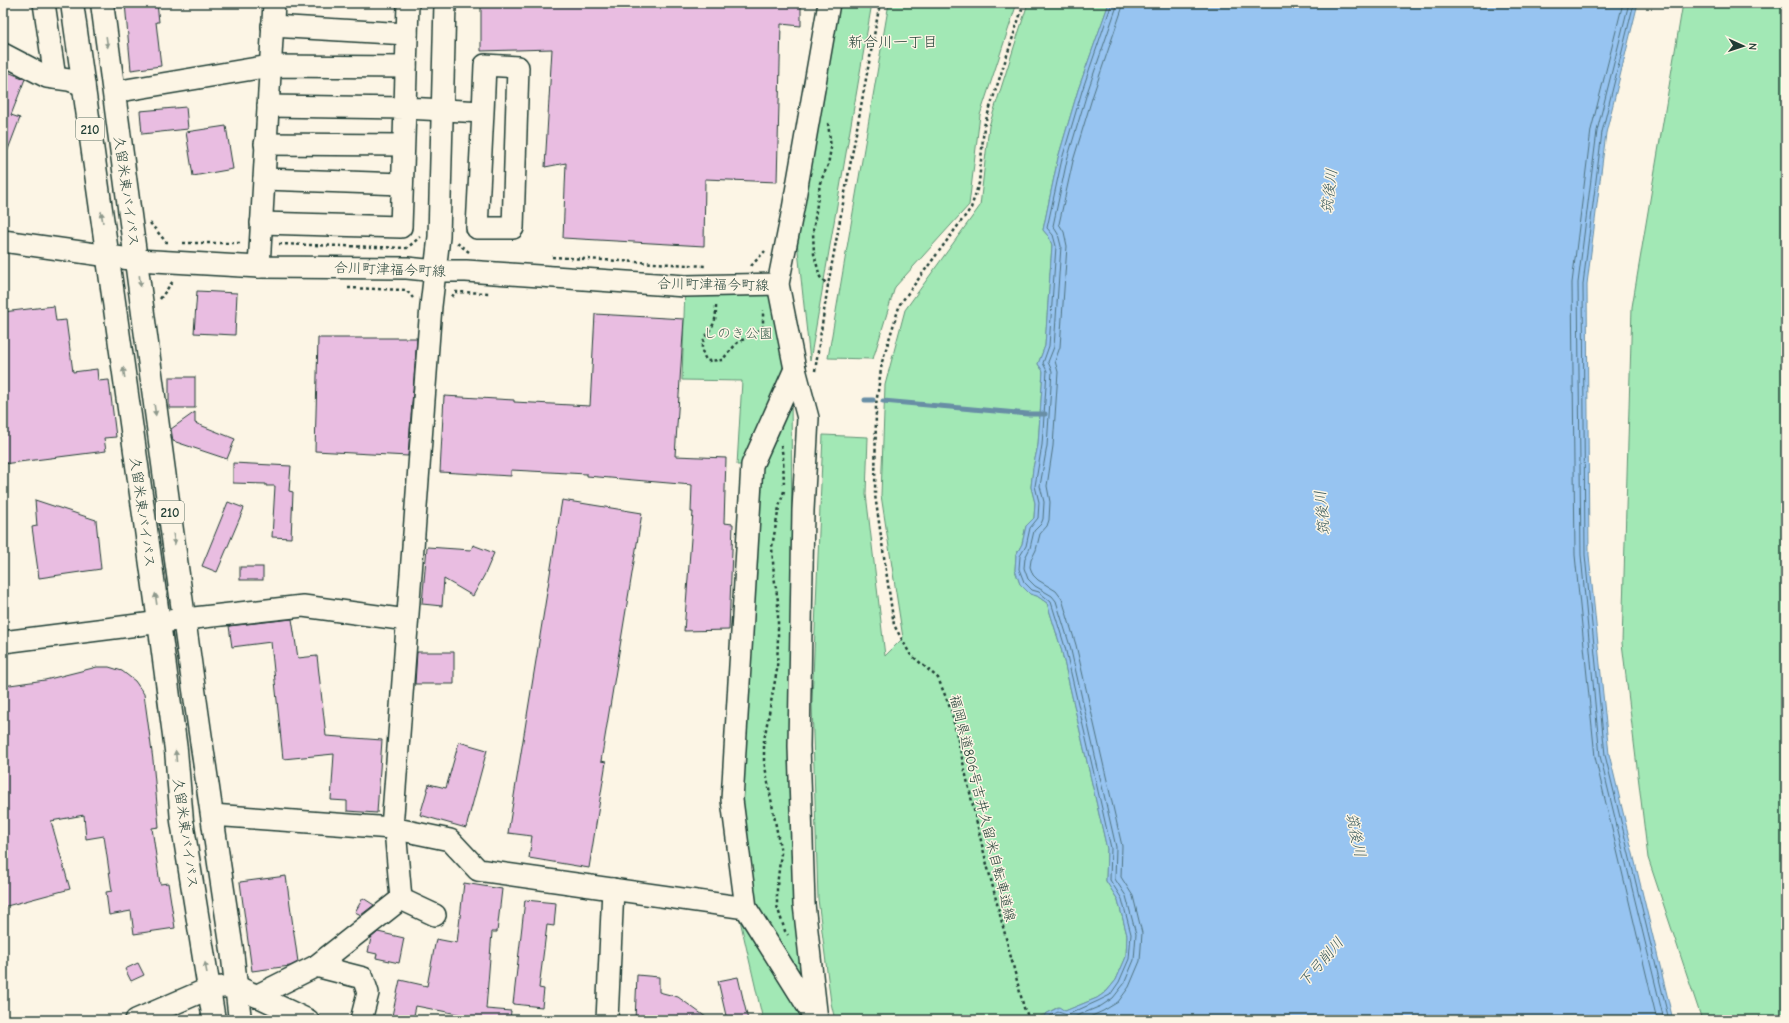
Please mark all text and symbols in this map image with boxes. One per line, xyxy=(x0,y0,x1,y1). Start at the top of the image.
north arrow xyxy=(1723,26,1763,66)
district label: 新合川一丁目 xyxy=(848,33,938,51)
one-way arrow xyxy=(104,36,110,48)
text: N xyxy=(1746,43,1759,50)
road number: 210 xyxy=(76,118,104,140)
street label: 久留米東バイパス xyxy=(110,135,143,248)
water label: 筑後川 xyxy=(1317,168,1341,214)
one-way arrow xyxy=(99,211,105,223)
street label: 合川町津福今町線 xyxy=(334,259,446,280)
one-way arrow xyxy=(137,275,143,287)
street label: 合川町津福今町線 xyxy=(657,275,769,294)
park label: しのき公園 xyxy=(703,325,773,342)
one-way arrow xyxy=(121,367,127,380)
one-way arrow xyxy=(152,404,158,417)
street label: 久留米東バイパス xyxy=(126,456,159,569)
water label: 筑後川 xyxy=(1311,490,1333,536)
road number: 210 xyxy=(156,501,184,523)
one-way arrow xyxy=(171,533,177,545)
one-way arrow xyxy=(153,593,159,605)
street label: 福岡県道806号吉井久留米自転車道線 xyxy=(946,693,1019,923)
one-way arrow xyxy=(173,750,179,762)
street label: 久留米東バイパス xyxy=(169,777,202,890)
water label: 筑後川 xyxy=(1343,811,1369,859)
water label: 下弓削川 xyxy=(1295,933,1347,991)
one-way arrow xyxy=(203,961,209,974)

